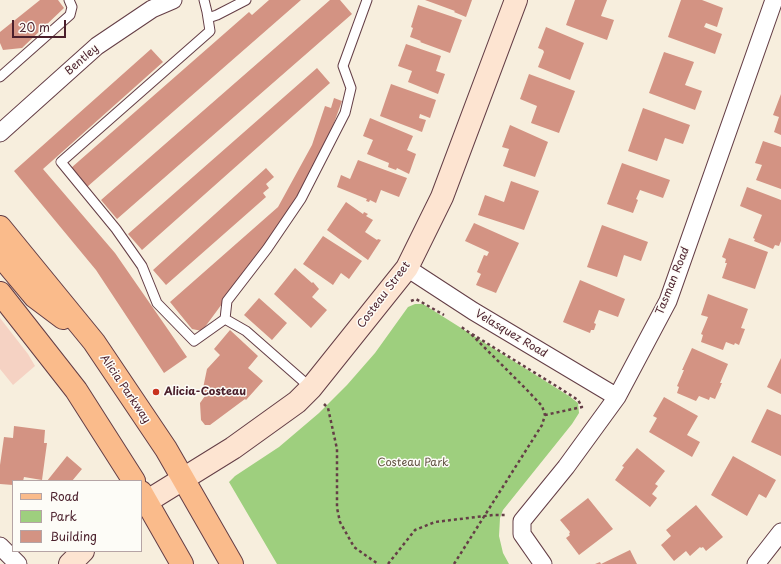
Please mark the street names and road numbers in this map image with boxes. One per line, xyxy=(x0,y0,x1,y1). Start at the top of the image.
street label: Bentley xyxy=(63,42,101,78)
street label: Tasman Road xyxy=(653,245,693,317)
street label: Costeau Street xyxy=(355,259,413,331)
street label: Velasquez Road xyxy=(473,307,549,361)
street label: Alicia Parkway xyxy=(97,352,153,426)

